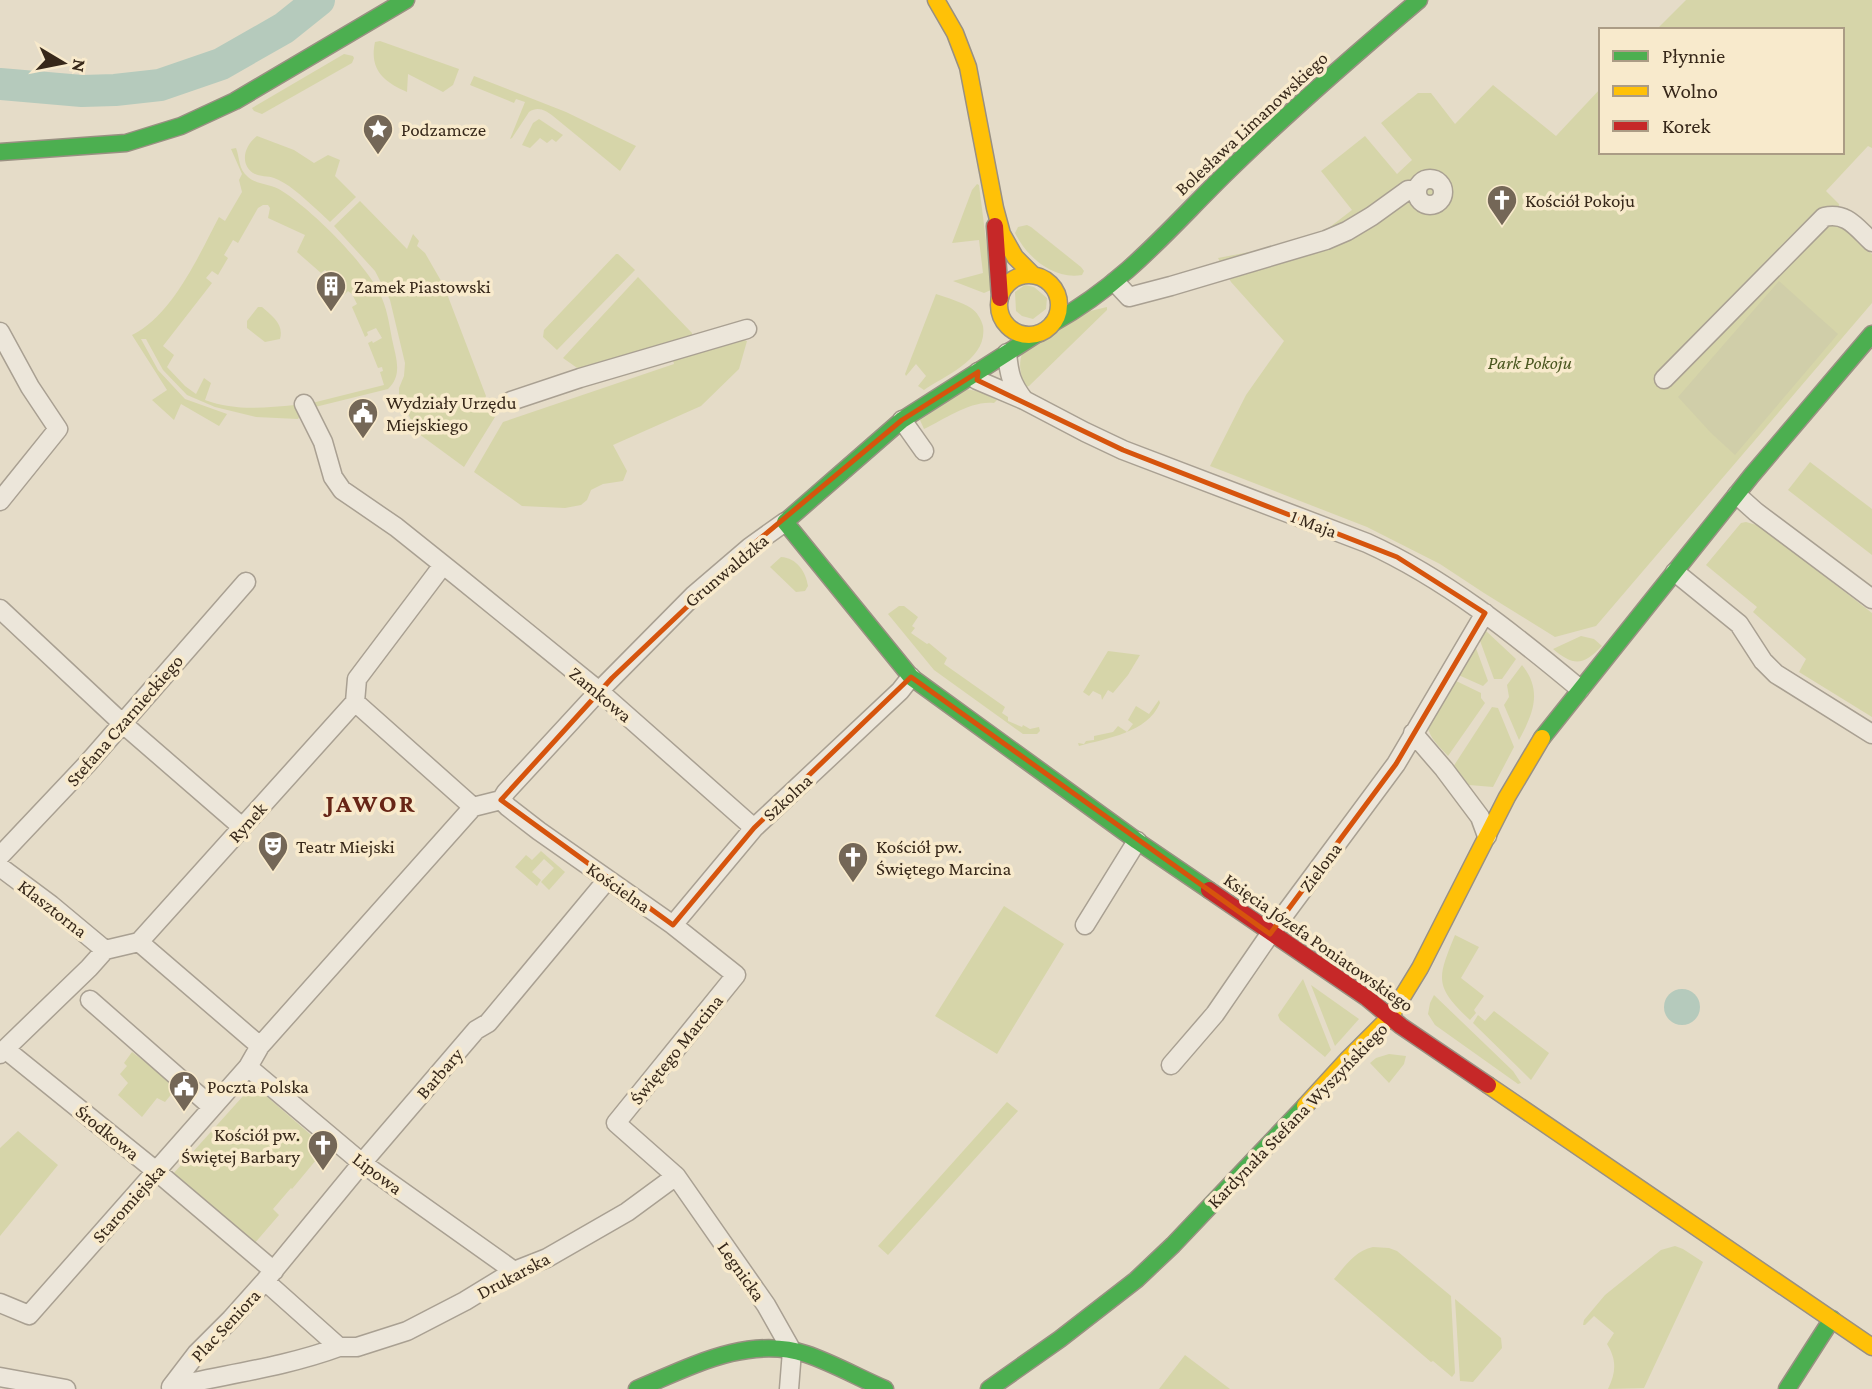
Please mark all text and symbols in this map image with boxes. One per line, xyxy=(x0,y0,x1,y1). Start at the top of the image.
north arrow xyxy=(28,28,98,98)
legend xyxy=(1599,28,1844,154)
text: Płynnie xyxy=(1662,44,1725,68)
street label: Bolesława Limanowskiego xyxy=(1171,47,1332,200)
text: N xyxy=(68,58,91,74)
text: Wolno xyxy=(1662,79,1718,103)
place icon: Podzamcze xyxy=(361,112,395,156)
text: Korek xyxy=(1662,114,1711,138)
place label: Podzamcze xyxy=(401,119,486,140)
church icon: Kościół Pokoju xyxy=(1485,183,1519,227)
place label: Kościół Pokoju xyxy=(1525,190,1635,212)
building icon: Zamek Piastowski xyxy=(314,269,348,313)
place label: Zamek Piastowski xyxy=(354,276,491,297)
park label: Park Pokoju xyxy=(1488,352,1573,374)
place label: Wydziały Urzędu Miejskiego xyxy=(386,392,517,436)
public building icon: Wydziały Urzędu Miejskiego xyxy=(346,396,380,440)
street label: 1 Maja xyxy=(1287,505,1340,543)
street label: Grunwaldzka xyxy=(680,529,772,611)
street label: Stefana Czarnieckiego xyxy=(62,650,187,790)
street label: Zamkowa xyxy=(565,662,636,727)
street label: Szkolna xyxy=(758,769,816,825)
district label: JAWOR xyxy=(322,789,417,818)
street label: Rynek xyxy=(224,797,271,847)
theatre icon: Teatr Miejski xyxy=(256,829,290,873)
place label: Teatr Miejski xyxy=(296,836,395,858)
place label: Kościół pw. Świętego Marcina xyxy=(876,836,1012,879)
street label: Zielona xyxy=(1295,838,1346,896)
church icon: Kościół pw. Świętego Marcina xyxy=(836,840,870,884)
street label: Kościelna xyxy=(583,858,655,917)
street label: Księcia Józefa Poniatowskiego xyxy=(1220,869,1418,1016)
street label: Klasztorna xyxy=(14,875,91,942)
street label: Świętego Marcina xyxy=(626,990,727,1109)
street label: Kardynała Stefana Wyszyńskiego xyxy=(1203,1018,1392,1213)
street label: Barbary xyxy=(412,1044,467,1103)
public building icon: Poczta Polska xyxy=(167,1069,201,1113)
place label: Poczta Polska xyxy=(207,1076,309,1097)
street label: Środkowa xyxy=(72,1100,144,1164)
place label: Kościół pw. Świętej Barbary xyxy=(181,1124,300,1168)
church icon: Kościół pw. Świętej Barbary xyxy=(306,1128,340,1172)
street label: Lipowa xyxy=(349,1148,407,1199)
street label: Staromiejska xyxy=(88,1160,170,1248)
street label: Legnicka xyxy=(714,1238,770,1305)
street label: Drukarska xyxy=(473,1248,553,1303)
street label: Plac Seniora xyxy=(186,1284,264,1366)

